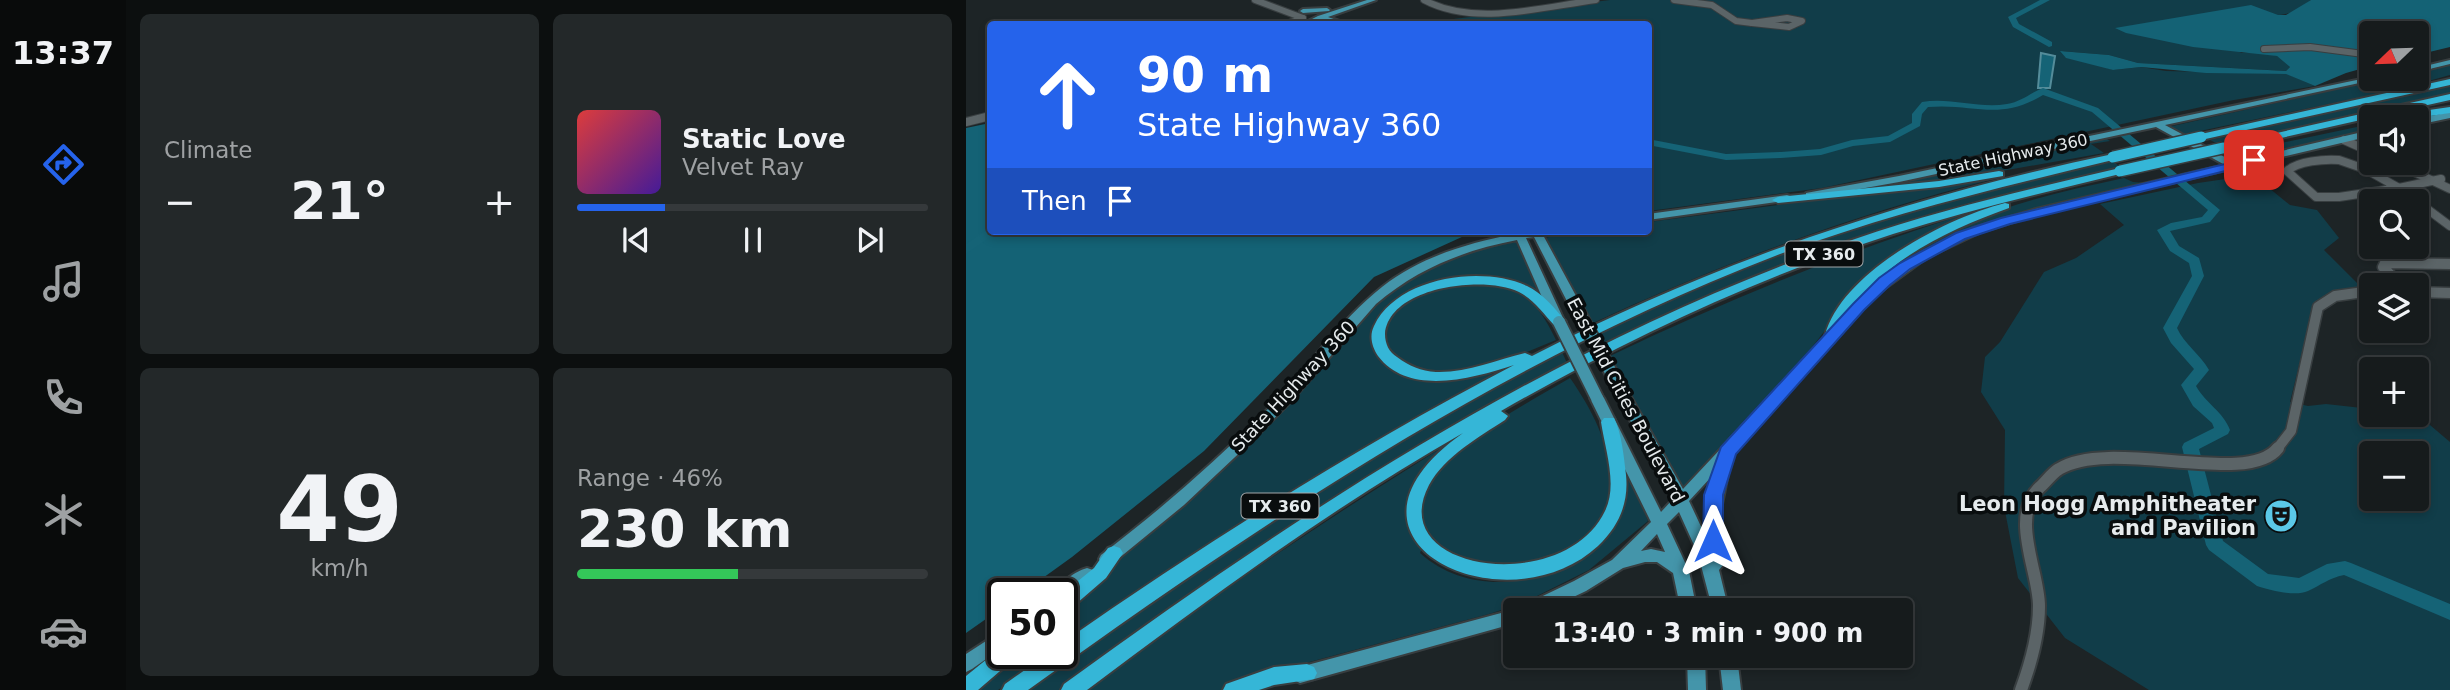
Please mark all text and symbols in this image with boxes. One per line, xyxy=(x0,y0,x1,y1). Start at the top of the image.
north arrow xyxy=(2359,21,2429,91)
map controls xyxy=(2359,21,2429,511)
text: 13:37 xyxy=(12,34,114,72)
text: 90 m xyxy=(1137,47,1273,104)
icon: ahead xyxy=(1022,49,1113,140)
button: sound xyxy=(2359,105,2429,175)
text: State Highway 360 xyxy=(1137,106,1441,144)
text: Static Love xyxy=(682,124,846,154)
street label: State Highway 360 xyxy=(1937,130,2089,180)
pin xyxy=(2224,130,2284,190)
text: Climate xyxy=(164,137,253,163)
icon: directions xyxy=(39,140,88,189)
icon: arrive xyxy=(2235,141,2273,179)
text: Velvet Ray xyxy=(682,154,804,180)
text: 21° xyxy=(290,171,389,231)
text: − xyxy=(164,180,196,224)
text: + xyxy=(483,180,515,224)
icon: arrive xyxy=(1101,182,1139,220)
text: Then xyxy=(1022,186,1087,216)
button: search xyxy=(2359,189,2429,259)
icon: previous xyxy=(617,221,655,259)
icon: pause xyxy=(734,221,772,259)
icon: next xyxy=(851,221,889,259)
road number: TX 360 xyxy=(1786,242,1862,266)
icon: music xyxy=(39,257,88,306)
button: layers xyxy=(2359,273,2429,343)
street label: East Mid Cities Boulevard xyxy=(1563,294,1689,506)
street label: State Highway 360 xyxy=(1227,316,1359,456)
button: + xyxy=(2359,357,2429,427)
icon: phone xyxy=(39,373,88,422)
button: − xyxy=(2359,441,2429,511)
text: 49 xyxy=(276,457,403,562)
text: Range · 46% xyxy=(577,465,723,491)
icon: climate xyxy=(39,490,88,539)
place label: Leon Hogg Amphitheater and Pavilion xyxy=(1959,492,2257,540)
road number: TX 360 xyxy=(1242,494,1318,519)
theatre icon: Leon Hogg Amphitheater and Pavilion xyxy=(2262,497,2300,535)
text: 230 km xyxy=(577,499,792,559)
position arrow xyxy=(1676,504,1750,578)
text: km/h xyxy=(310,555,369,581)
speed limit sign: 50 xyxy=(987,578,1078,669)
icon: car xyxy=(39,607,88,656)
text: 13:40 · 3 min · 900 m xyxy=(1553,618,1863,648)

